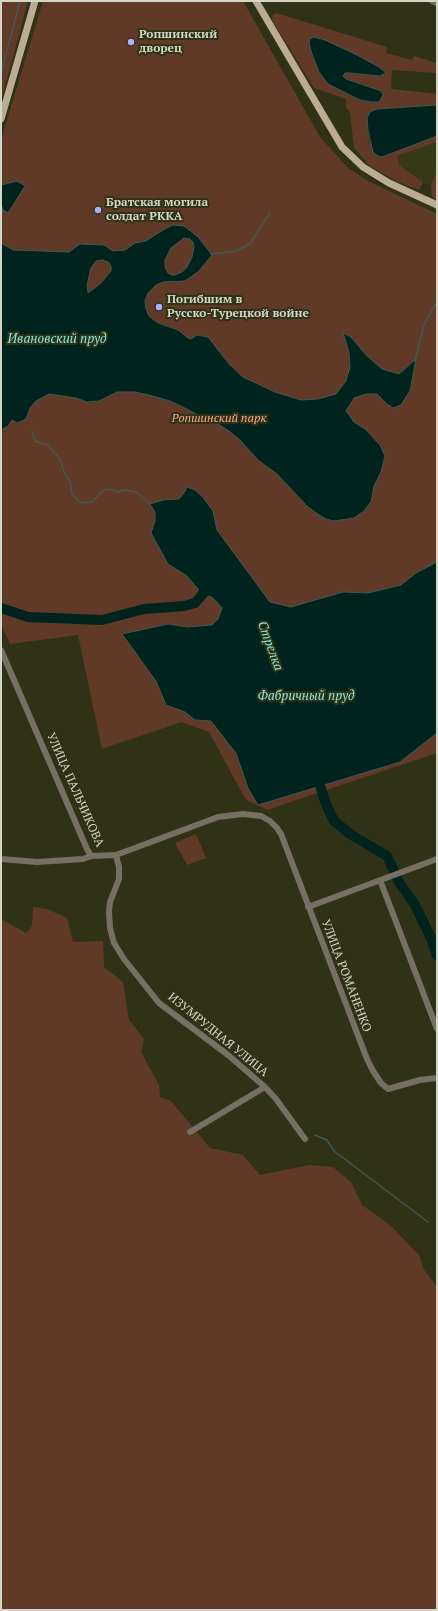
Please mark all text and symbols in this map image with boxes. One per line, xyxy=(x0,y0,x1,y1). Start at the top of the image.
place label: Ропшинский дворец xyxy=(139,28,217,56)
marker: Ропшинский дворец xyxy=(126,37,136,47)
place label: Братская могила солдат РККА xyxy=(106,196,208,224)
marker: Братская могила солдат РККА xyxy=(93,205,103,215)
place label: Погибшим в Русско-Турецкой войне xyxy=(167,293,309,321)
marker: Погибшим в Русско-Турецкой войне xyxy=(154,302,164,312)
water label: Ивановский пруд xyxy=(8,331,106,347)
park label: Ропшинский парк xyxy=(171,412,267,426)
water label: Стрелка xyxy=(254,619,286,673)
water label: Фабричный пруд xyxy=(258,688,354,704)
street label: УЛИЦА ПАЛЬЧИКОВА xyxy=(43,731,107,849)
street label: УЛИЦА РОМАНЕНКО xyxy=(318,918,374,1034)
street label: ИЗУМРУДНАЯ УЛИЦА xyxy=(165,990,271,1080)

